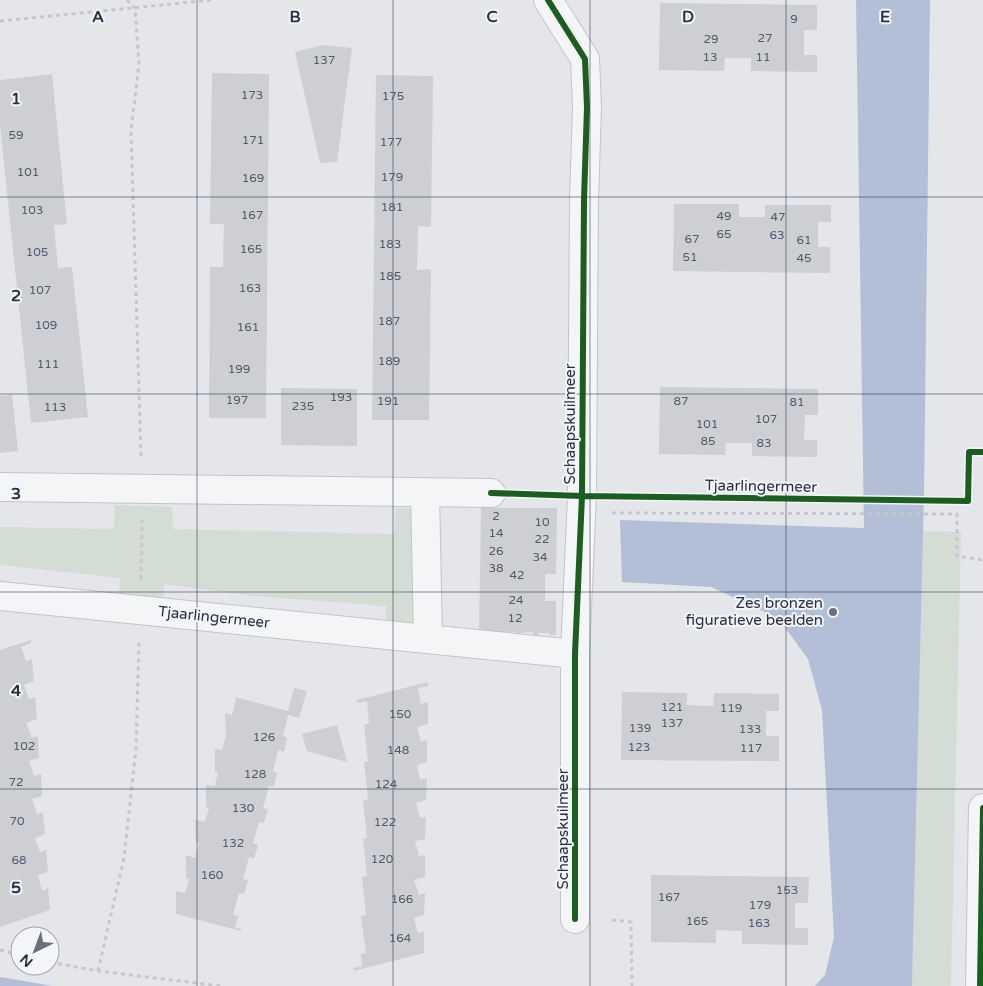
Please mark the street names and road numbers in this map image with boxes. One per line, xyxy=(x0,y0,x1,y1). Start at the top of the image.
street label: Schaapskuilmeer xyxy=(561,363,579,485)
street label: Tjaarlingermeer xyxy=(705,476,818,496)
street label: Tjaarlingermeer xyxy=(157,602,271,632)
street label: Schaapskuilmeer xyxy=(554,768,572,890)

